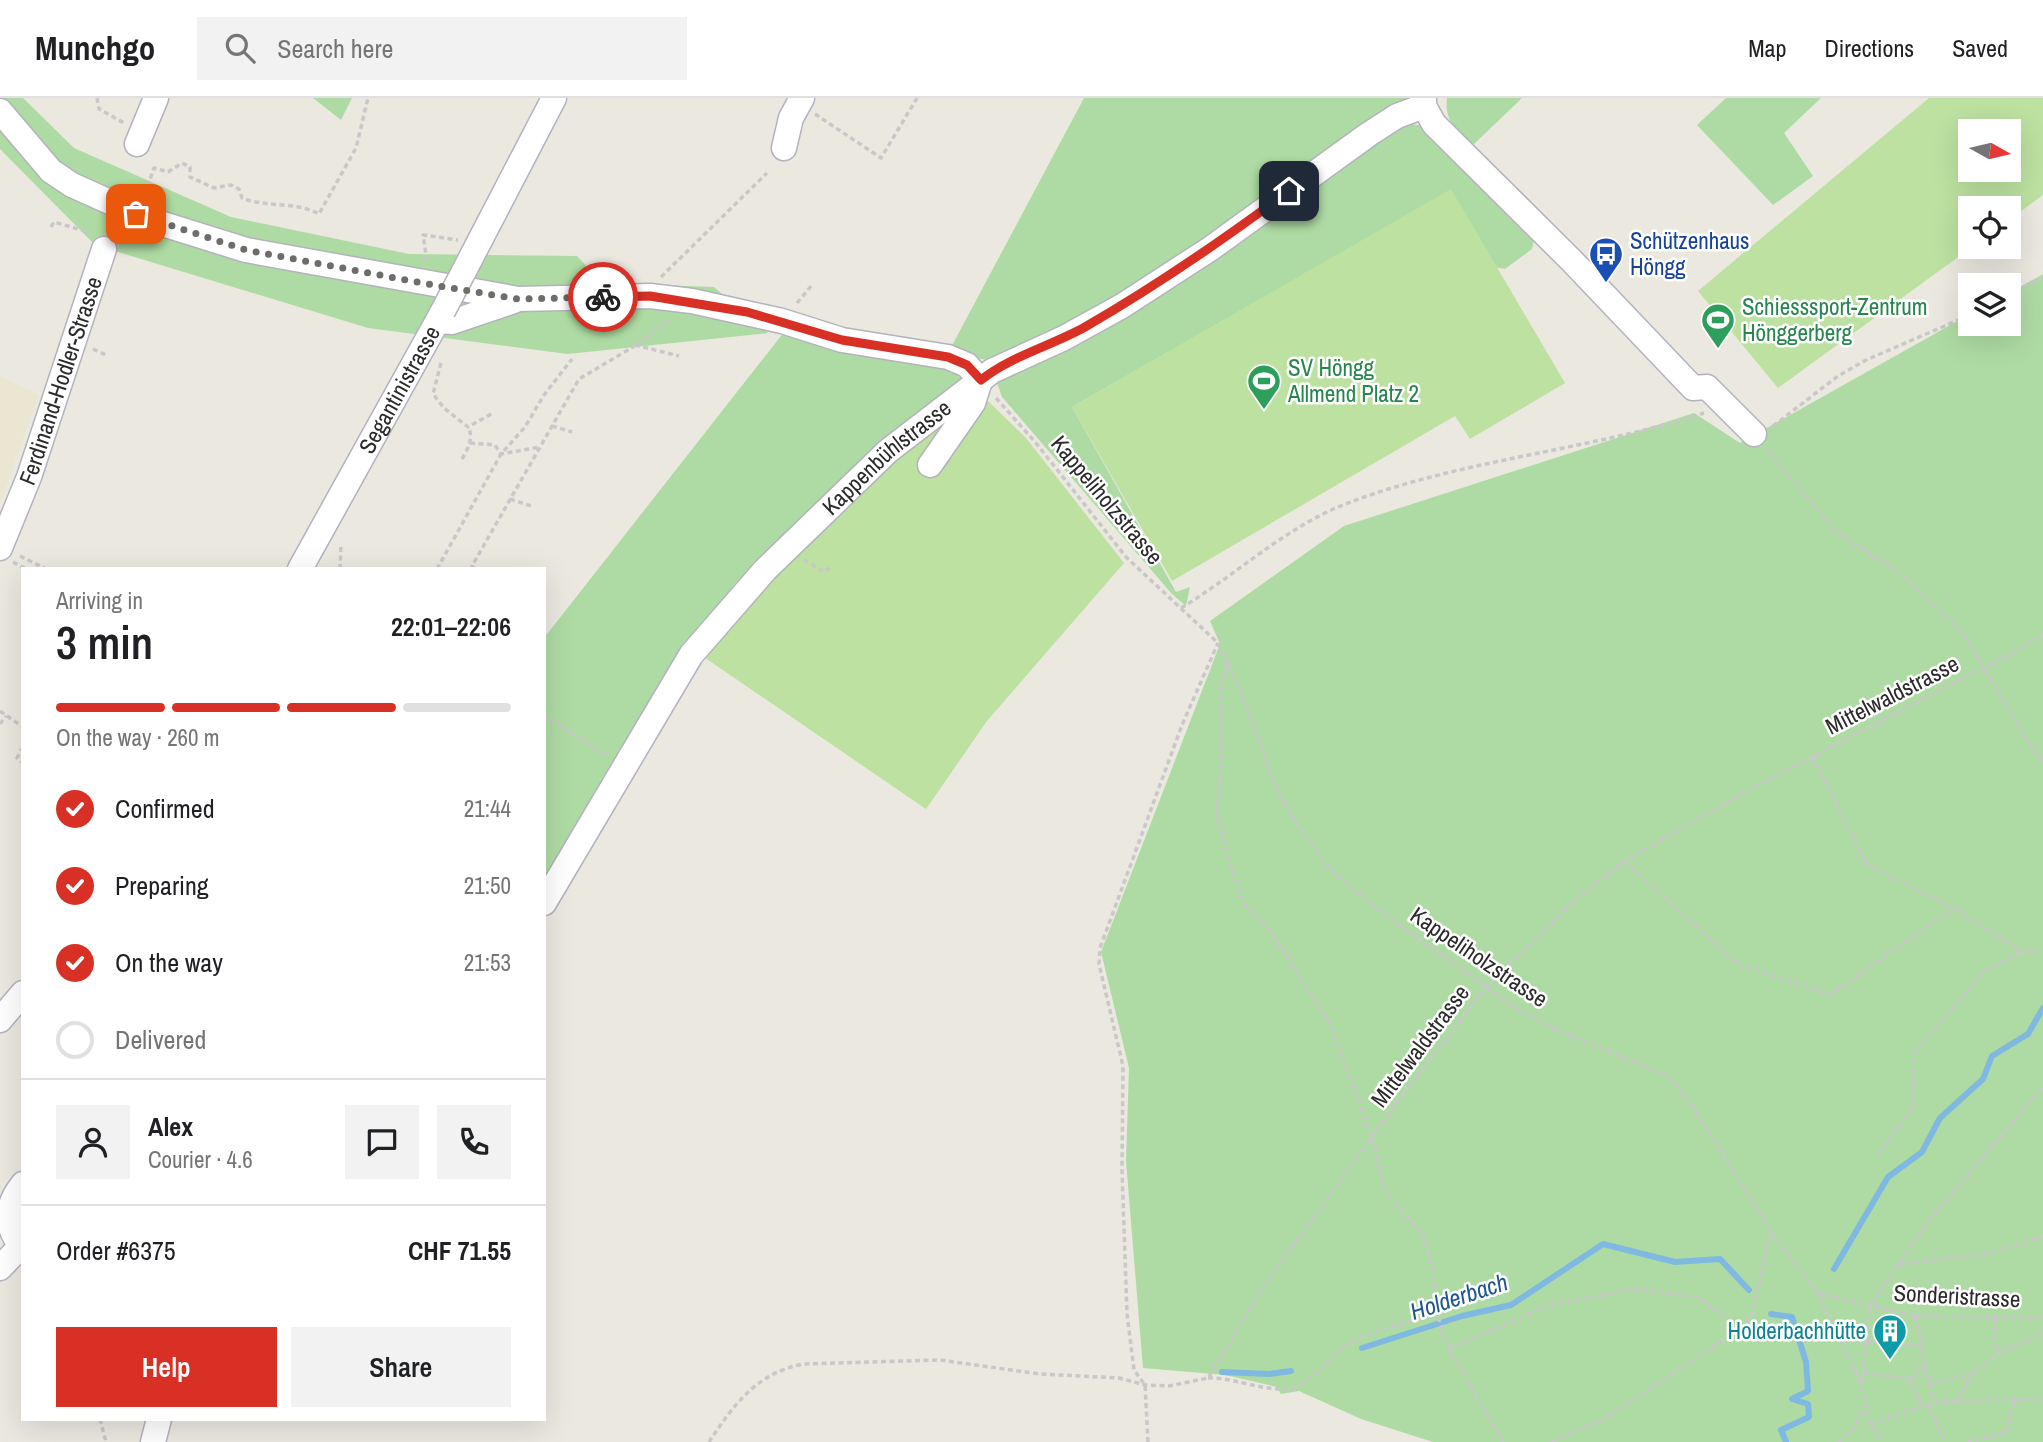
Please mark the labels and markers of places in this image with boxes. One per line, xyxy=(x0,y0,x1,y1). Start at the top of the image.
pin xyxy=(1259,161,1319,221)
pin xyxy=(106,184,166,244)
place label: Schützenhaus Höngg xyxy=(1630,225,1750,282)
bus stop icon: Schützenhaus Höngg xyxy=(1587,235,1625,284)
place label: Schiesssport-Zentrum Hönggerberg xyxy=(1742,291,1928,348)
sports icon: Schiesssport-Zentrum Hönggerberg xyxy=(1699,301,1737,350)
place label: SV Höngg Allmend Platz 2 xyxy=(1287,352,1419,409)
sports icon: SV Höngg Allmend Platz 2 xyxy=(1245,362,1283,411)
building icon: Holderbachhütte xyxy=(1871,1312,1909,1361)
place label: Holderbachhütte xyxy=(1728,1315,1866,1346)

